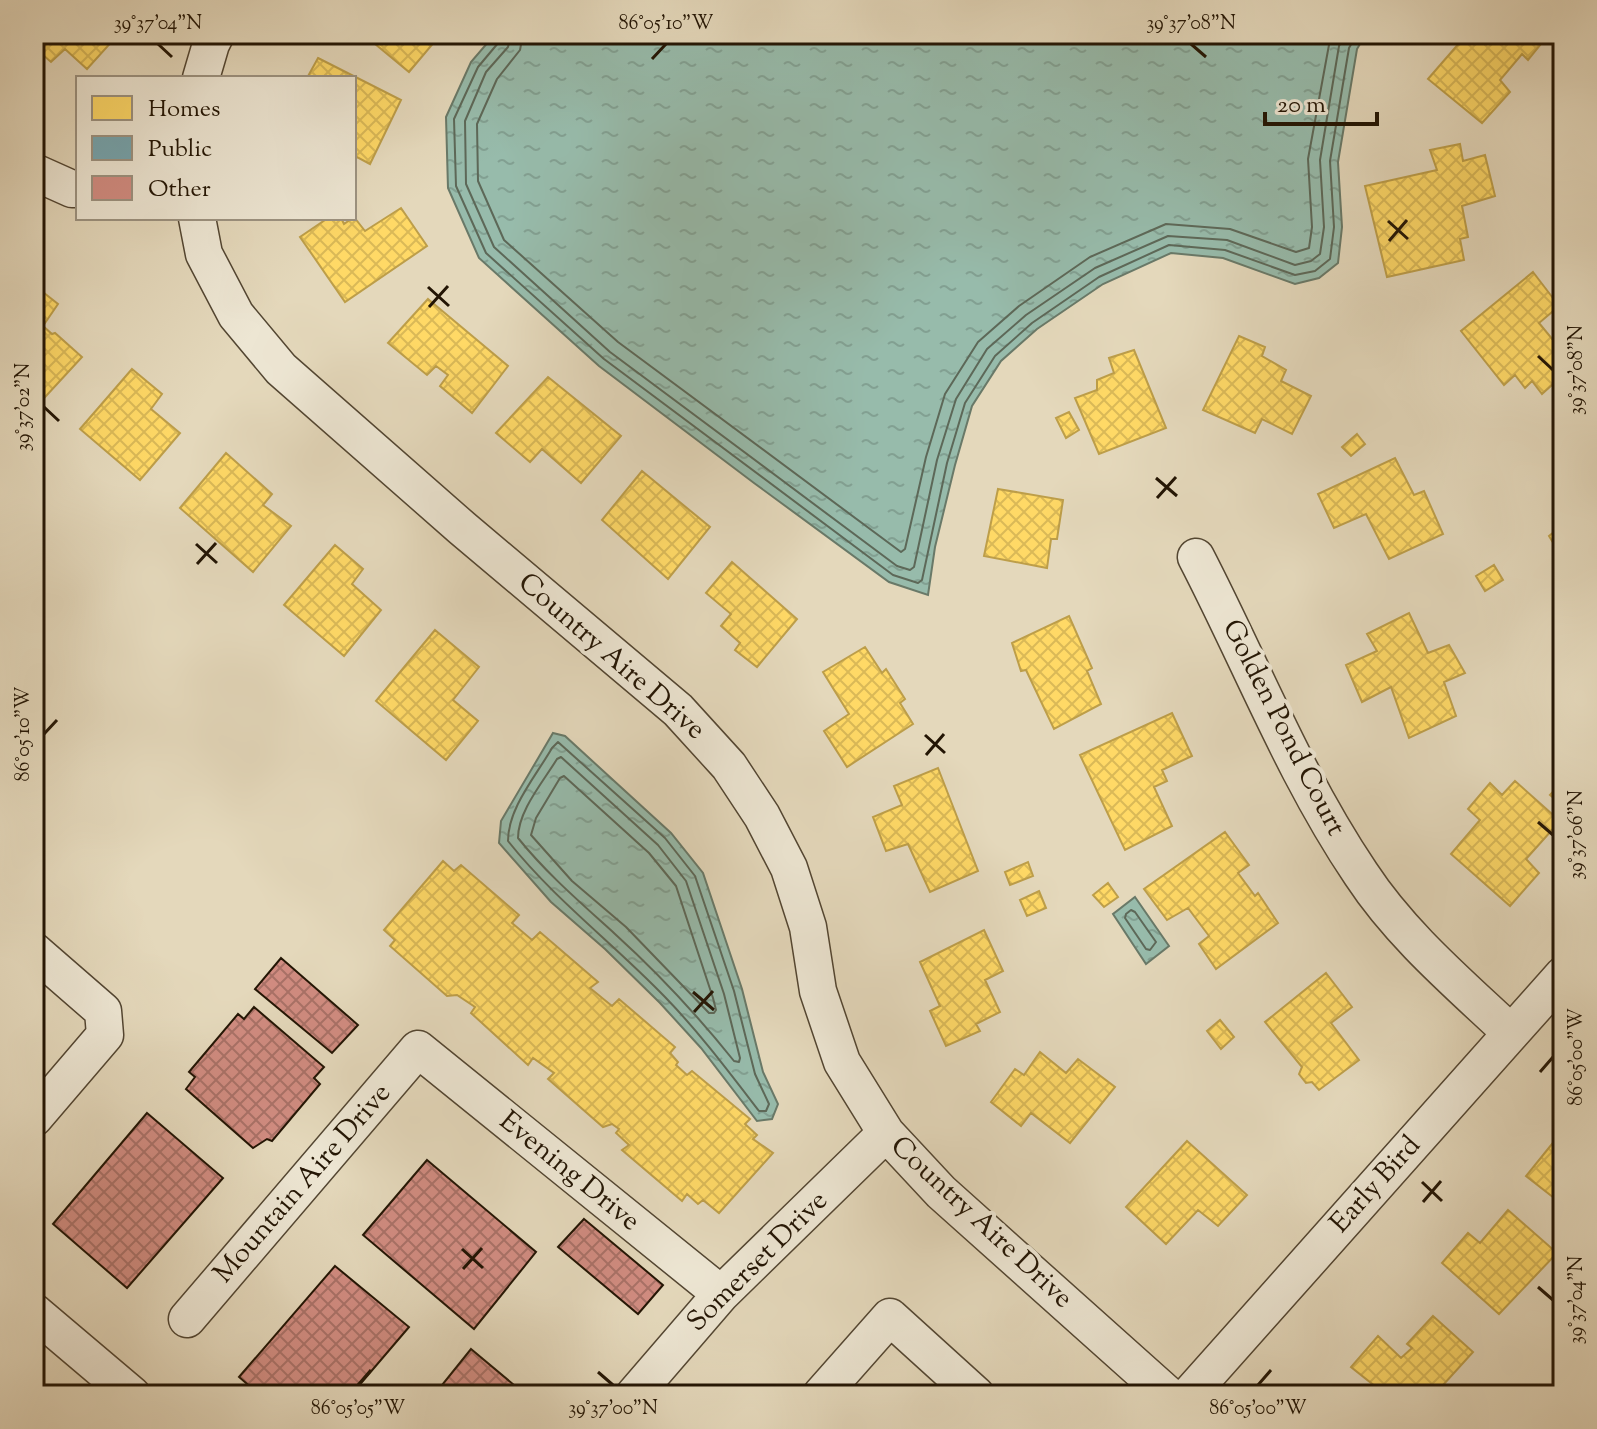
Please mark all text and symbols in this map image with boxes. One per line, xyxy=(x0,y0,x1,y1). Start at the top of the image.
text: 39°37'04"N xyxy=(114,10,202,39)
text: 86°05'10"W xyxy=(619,10,713,39)
text: 39°37'08"N xyxy=(1146,10,1236,39)
legend xyxy=(76,76,356,220)
scale bar xyxy=(1265,76,1377,126)
text: 20 m xyxy=(1277,89,1326,123)
text: Homes xyxy=(148,93,220,127)
text: Public xyxy=(148,133,212,167)
text: Other xyxy=(148,173,211,207)
text: 39°37'08"N xyxy=(1563,325,1592,415)
text: 39°37'02"N xyxy=(10,363,39,451)
street label: Country Aire Drive xyxy=(508,564,714,750)
street label: Golden Pond Court xyxy=(1211,613,1355,843)
text: 86°05'10"W xyxy=(10,687,39,781)
text: 39°37'06"N xyxy=(1563,790,1592,880)
text: 86°05'00"W xyxy=(1563,1008,1592,1106)
street label: Mountain Aire Drive xyxy=(205,1075,401,1293)
street label: Evening Drive xyxy=(490,1102,648,1242)
street label: Early Bird xyxy=(1321,1127,1431,1243)
street label: Country Aire Drive xyxy=(881,1128,1081,1318)
street label: Somerset Drive xyxy=(678,1182,838,1342)
text: 39°37'04"N xyxy=(1563,1256,1592,1344)
text: 86°05'05"W xyxy=(311,1395,405,1424)
text: 39°37'00"N xyxy=(568,1395,658,1424)
text: 86°05'00"W xyxy=(1209,1395,1307,1424)

